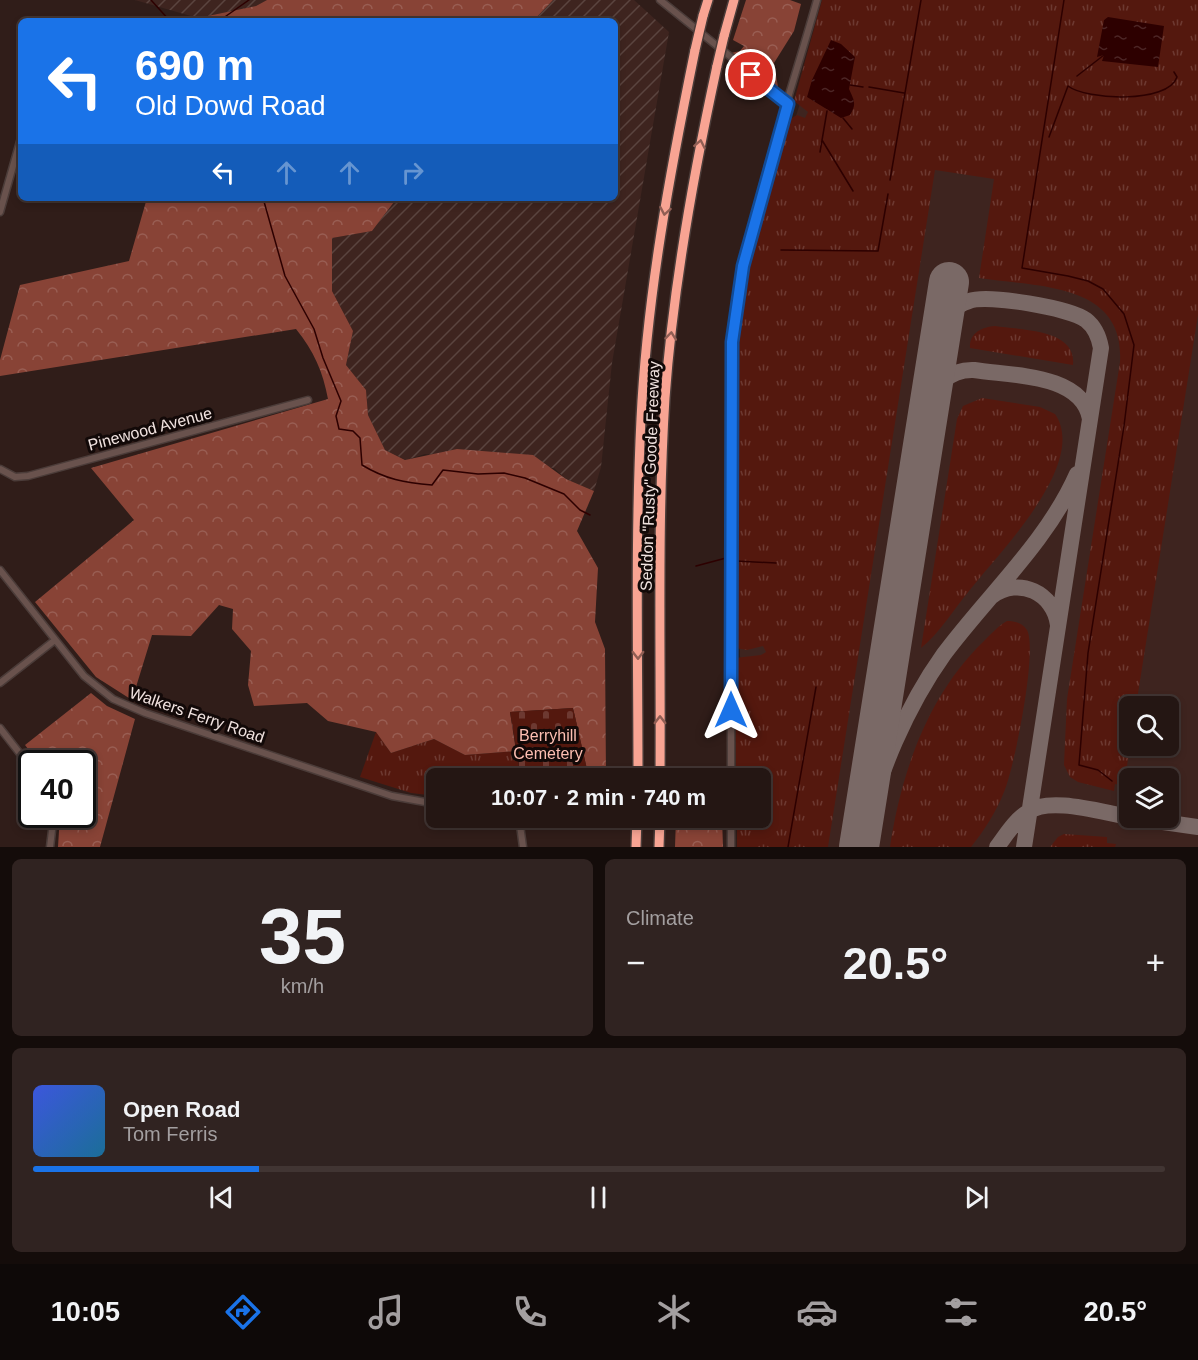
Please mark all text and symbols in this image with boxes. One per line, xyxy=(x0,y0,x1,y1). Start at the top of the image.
icon: left xyxy=(36,42,114,120)
text: 690 m xyxy=(135,42,254,89)
pin xyxy=(725,49,776,100)
icon: arrive xyxy=(734,58,767,91)
text: Old Dowd Road xyxy=(135,91,326,121)
one-way arrow xyxy=(693,139,706,149)
icon: left xyxy=(207,156,240,189)
icon: ahead xyxy=(270,156,303,189)
icon: ahead xyxy=(333,156,366,189)
icon: right xyxy=(396,156,429,189)
one-way arrow xyxy=(659,206,671,216)
one-way arrow xyxy=(664,332,677,341)
street label: Seddon "Rusty" Goode Freeway xyxy=(637,361,663,591)
street label: Pinewood Avenue xyxy=(86,404,214,454)
one-way arrow xyxy=(632,651,644,660)
position arrow xyxy=(699,678,763,742)
street label: Walkers Ferry Road xyxy=(127,684,267,746)
map controls xyxy=(1119,696,1179,828)
button: search xyxy=(1119,696,1179,756)
one-way arrow xyxy=(654,716,666,725)
park label: Berryhill Cemetery xyxy=(513,727,583,762)
speed limit sign: 40 xyxy=(18,750,96,828)
button: layers xyxy=(1119,768,1179,828)
text: 10:07 · 2 min · 740 m xyxy=(491,785,706,810)
text: 35 xyxy=(259,892,346,980)
text: Climate xyxy=(626,907,694,929)
text: 20.5° xyxy=(843,938,948,989)
text: − xyxy=(626,944,645,981)
text: + xyxy=(1146,944,1165,981)
text: km/h xyxy=(281,975,324,997)
text: Open Road xyxy=(123,1097,240,1122)
text: Tom Ferris xyxy=(123,1123,217,1145)
icon: previous xyxy=(205,1181,238,1214)
icon: pause xyxy=(582,1181,615,1214)
icon: next xyxy=(960,1181,993,1214)
icon: directions xyxy=(222,1291,264,1333)
icon: music xyxy=(365,1291,407,1333)
icon: phone xyxy=(509,1291,551,1333)
icon: climate xyxy=(653,1291,695,1333)
icon: car xyxy=(796,1291,838,1333)
icon: filters xyxy=(940,1291,982,1333)
text: 10:05 xyxy=(51,1297,120,1327)
text: 20.5° xyxy=(1084,1297,1147,1327)

